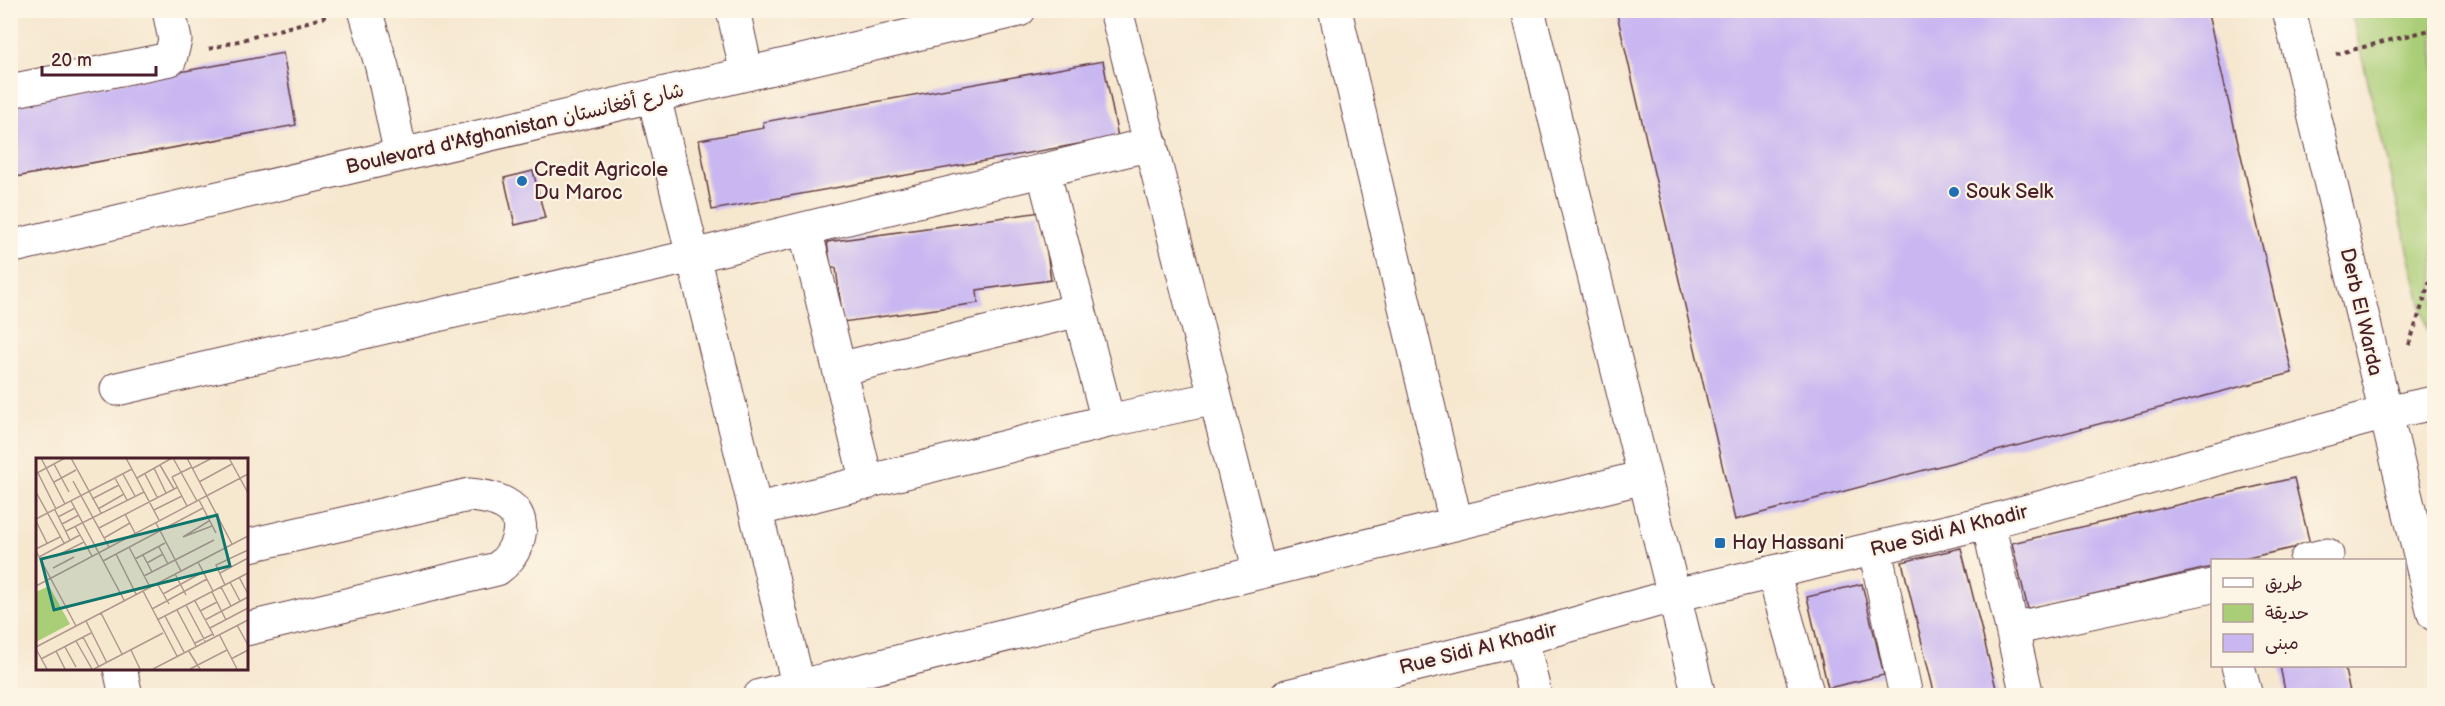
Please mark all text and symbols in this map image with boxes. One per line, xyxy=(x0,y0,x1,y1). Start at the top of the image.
scale bar xyxy=(42,39,156,77)
text: 20 m xyxy=(51,50,92,71)
street label: Boulevard d'Afghanistan شارع أفغانستان xyxy=(344,78,687,181)
place label: Credit Agricole Du Maroc xyxy=(534,158,668,205)
marker: Credit Agricole Du Maroc xyxy=(515,174,529,188)
place label: Souk Selk xyxy=(1966,180,2054,204)
marker: Souk Selk xyxy=(1947,185,1961,199)
street label: Derb El Warda xyxy=(2335,246,2387,378)
inset map xyxy=(36,458,248,670)
street label: Rue Sidi Al Khadir xyxy=(1868,500,2031,562)
place label: Hay Hassani xyxy=(1732,531,1844,555)
marker: Hay Hassani xyxy=(1713,536,1727,550)
legend xyxy=(2211,559,2406,667)
text: طريق xyxy=(2265,573,2303,594)
text: حديقة xyxy=(2265,603,2309,624)
street label: Rue Sidi Al Khadir xyxy=(1397,618,1560,680)
text: مبنى xyxy=(2265,633,2299,654)

